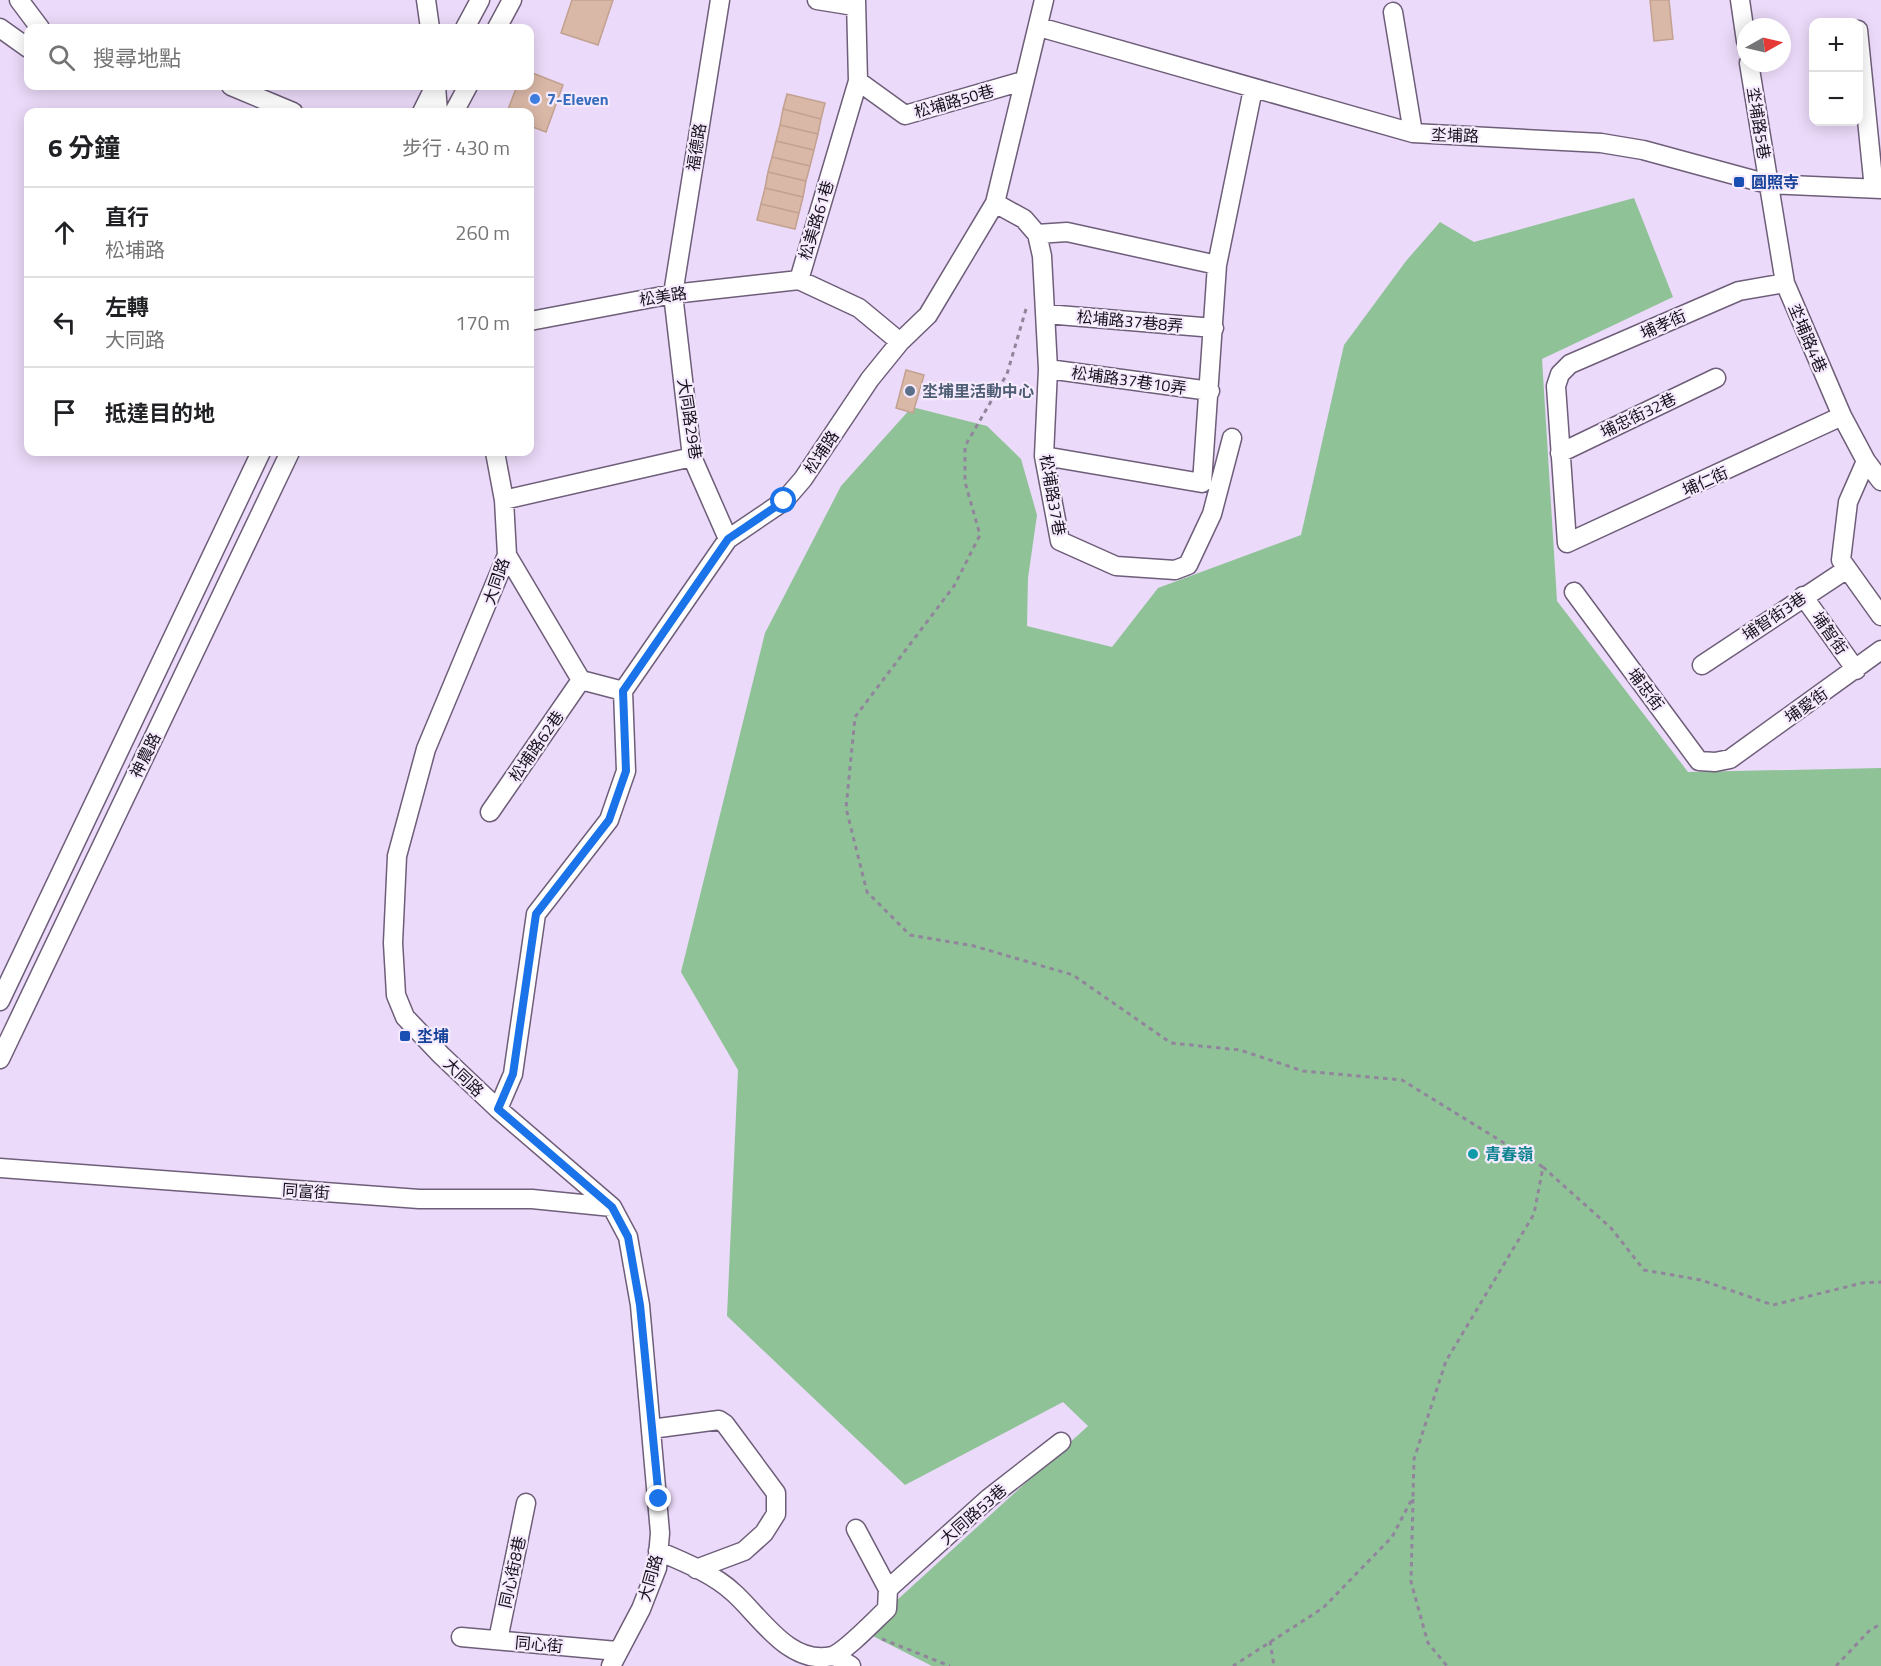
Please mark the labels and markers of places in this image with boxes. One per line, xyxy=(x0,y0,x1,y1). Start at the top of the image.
place label: 7-Eleven xyxy=(547,87,609,111)
marker: 7-Eleven xyxy=(528,92,542,106)
place label: 圓照寺 xyxy=(1751,170,1799,194)
marker: 圓照寺 xyxy=(1732,175,1746,189)
place label: 坔埔里活動中心 xyxy=(922,379,1034,403)
marker: 坔埔里活動中心 xyxy=(903,384,917,398)
place label: 坔埔 xyxy=(417,1024,449,1048)
marker: 坔埔 xyxy=(398,1029,412,1043)
place label: 青春嶺 xyxy=(1485,1142,1533,1166)
marker: 青春嶺 xyxy=(1466,1147,1480,1161)

